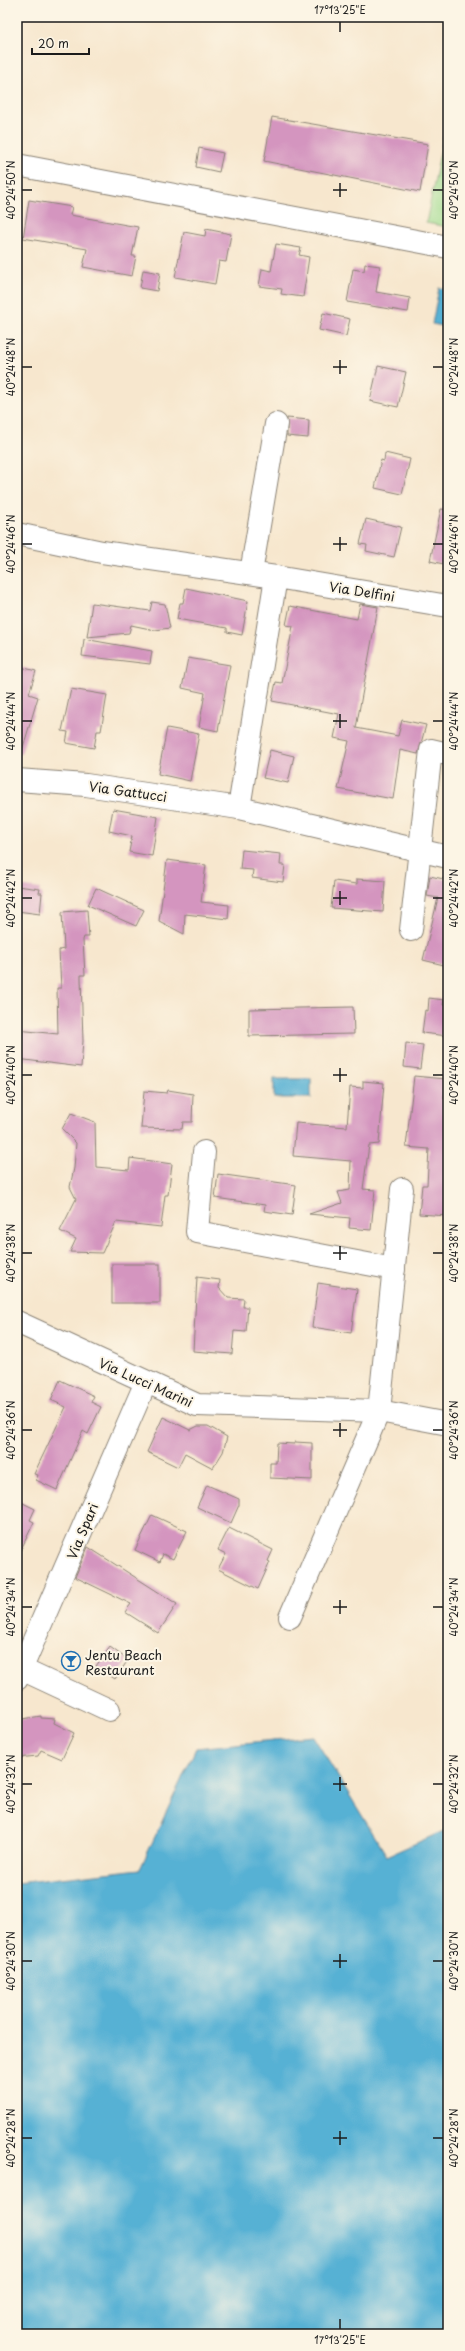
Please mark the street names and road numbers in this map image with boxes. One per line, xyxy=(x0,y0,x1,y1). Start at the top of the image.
street label: Via Delfini xyxy=(328,576,396,606)
street label: Via Gattucci xyxy=(88,776,168,806)
street label: Via Lucci Marini xyxy=(96,1353,196,1411)
street label: Via Spari xyxy=(62,1500,102,1562)

